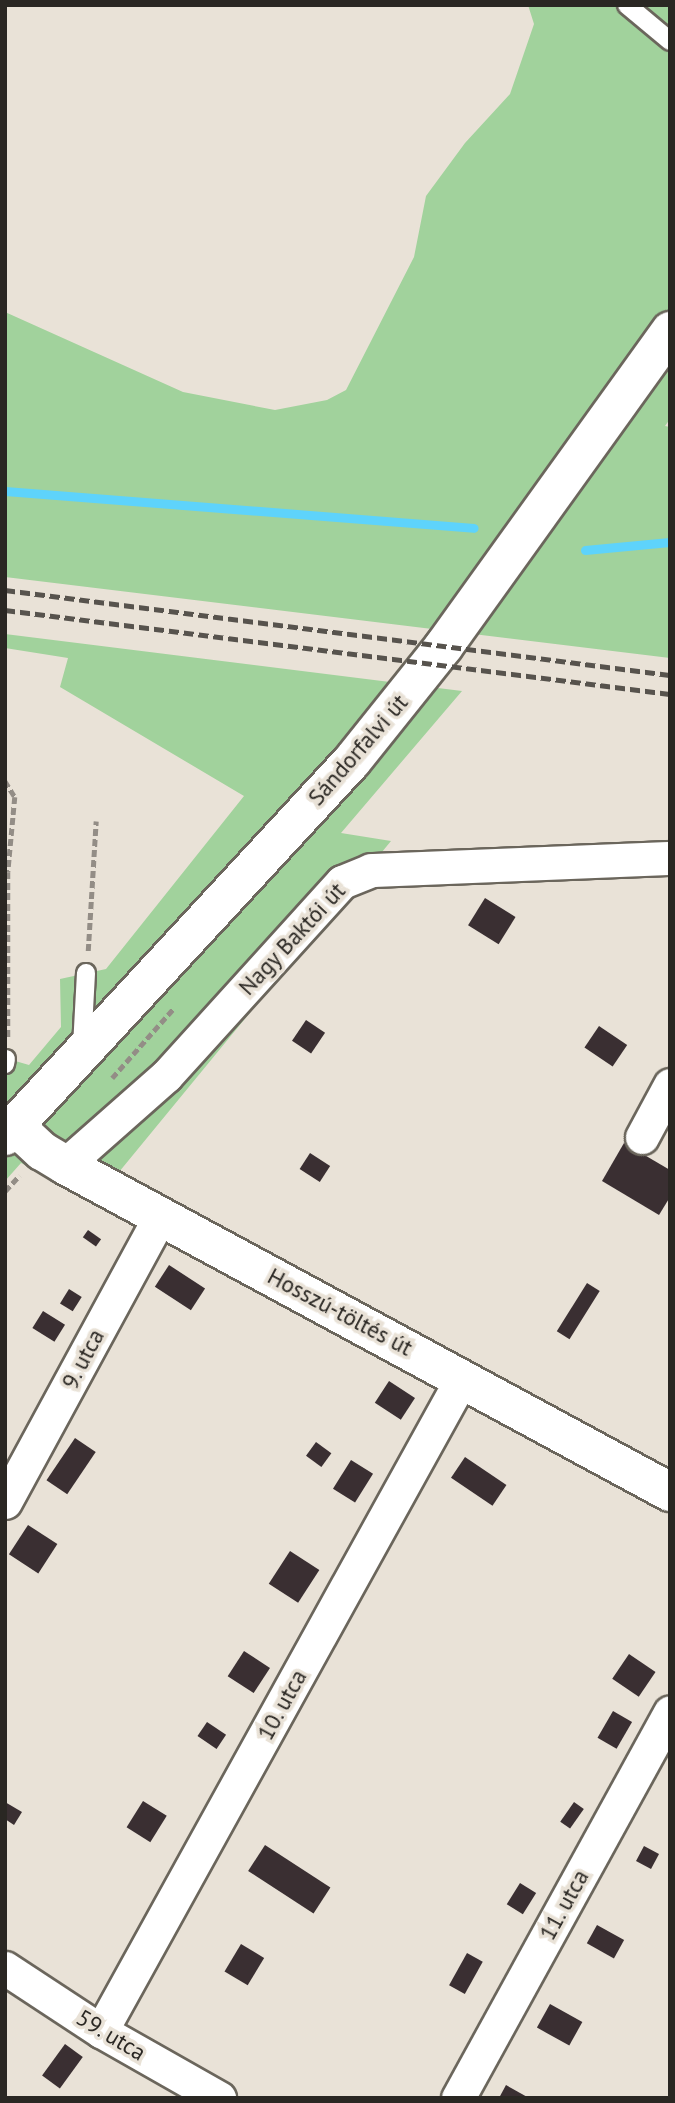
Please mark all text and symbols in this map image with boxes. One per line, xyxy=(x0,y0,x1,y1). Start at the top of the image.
street label: Sándorfalvi út xyxy=(302,689,414,811)
street label: Nagy Baktói út xyxy=(233,877,351,1001)
street label: Hosszú-töltés út xyxy=(263,1262,417,1362)
street label: 9. utca xyxy=(55,1324,111,1394)
street label: 10. utca xyxy=(251,1664,313,1746)
street label: 11. utca xyxy=(533,1864,595,1946)
street label: 59. utca xyxy=(71,2003,151,2067)

